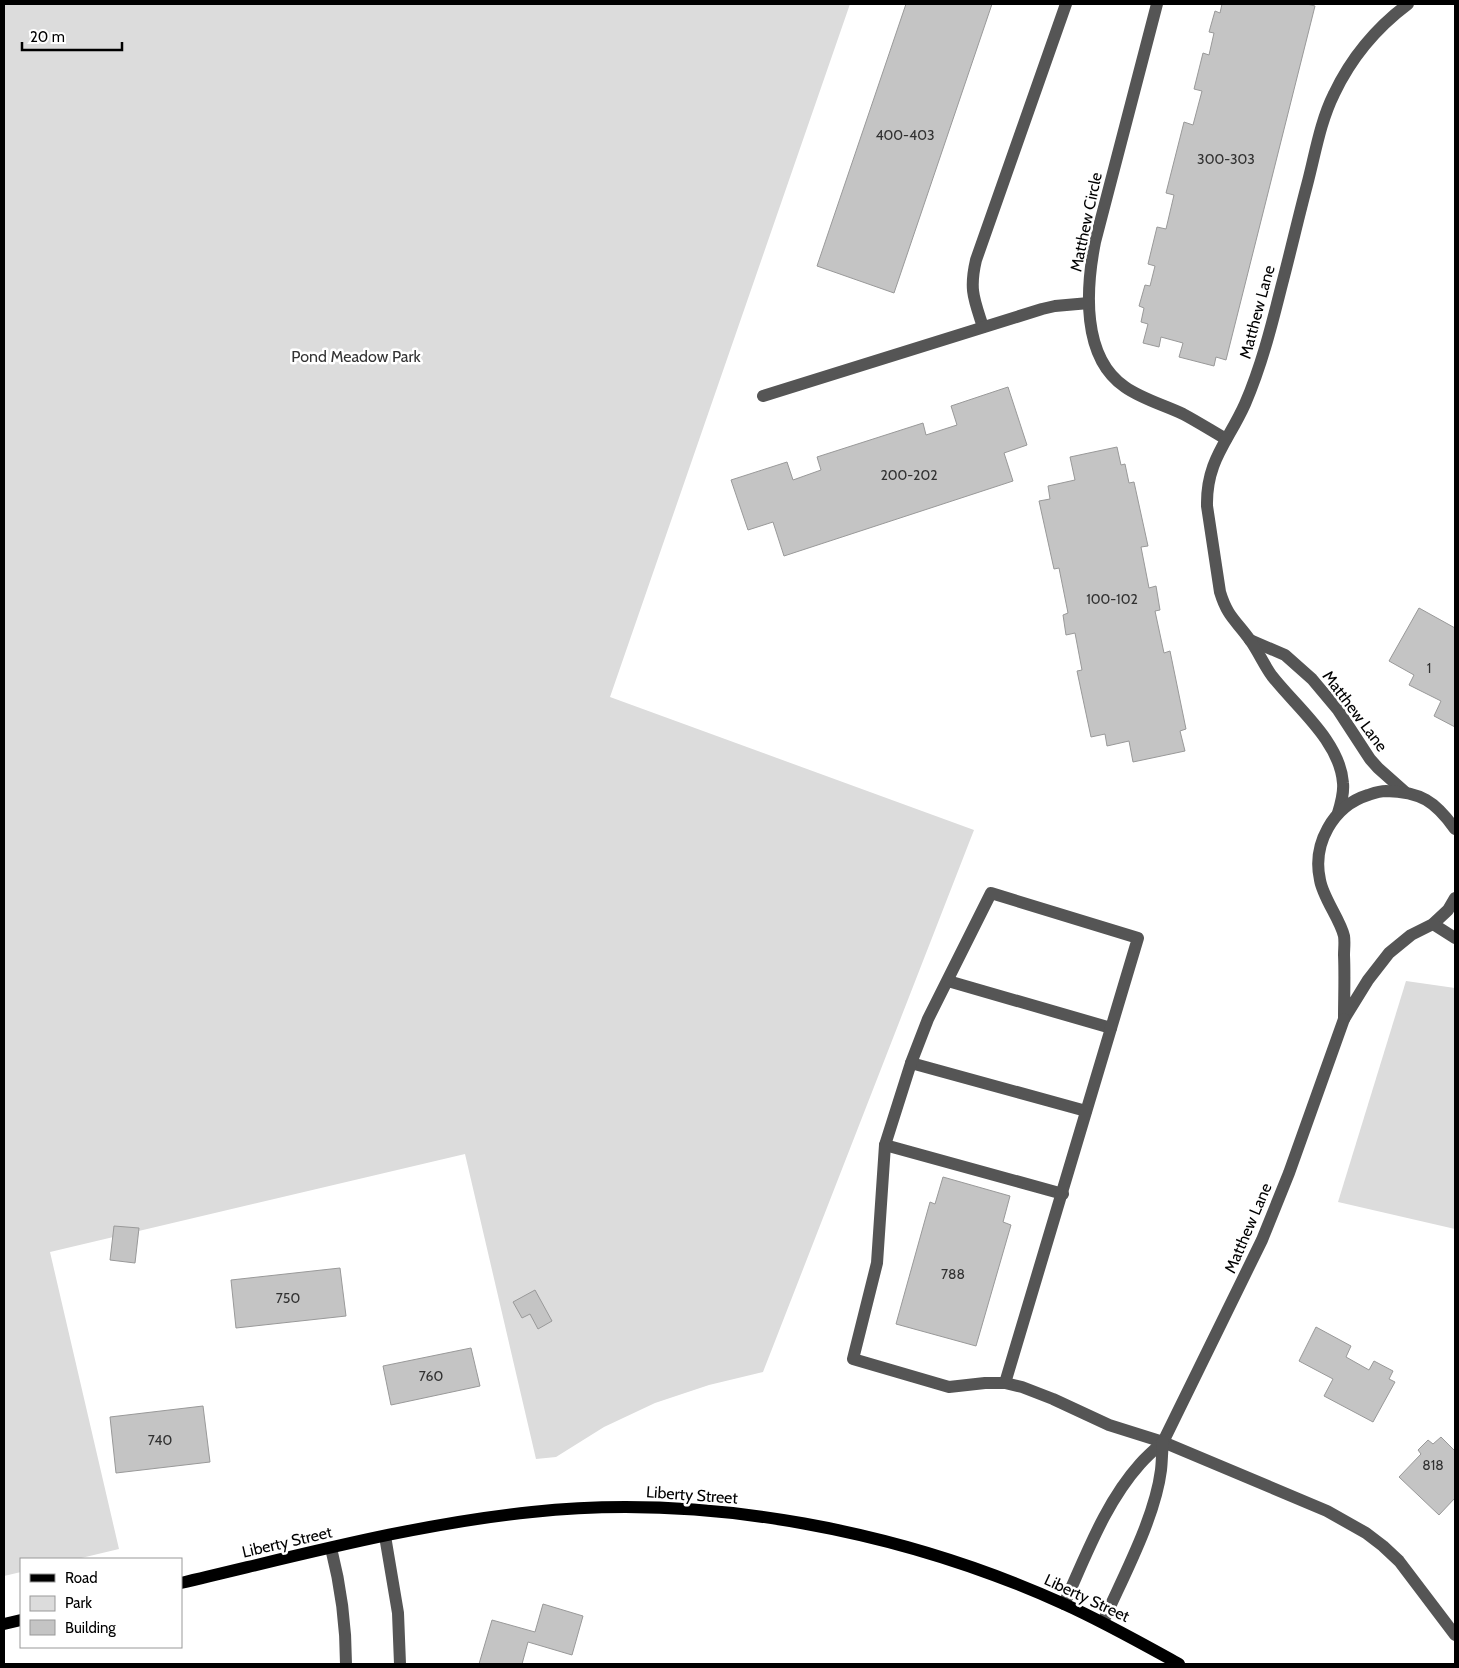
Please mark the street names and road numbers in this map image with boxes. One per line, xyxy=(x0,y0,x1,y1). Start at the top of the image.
street label: Matthew Circle xyxy=(1066,171,1106,273)
street label: Matthew Lane xyxy=(1235,263,1279,361)
street label: Matthew Lane xyxy=(1318,667,1392,755)
street label: Matthew Lane xyxy=(1220,1180,1276,1276)
street label: Liberty Street xyxy=(646,1482,739,1508)
street label: Liberty Street xyxy=(240,1522,334,1562)
street label: Liberty Street xyxy=(1041,1570,1133,1626)

